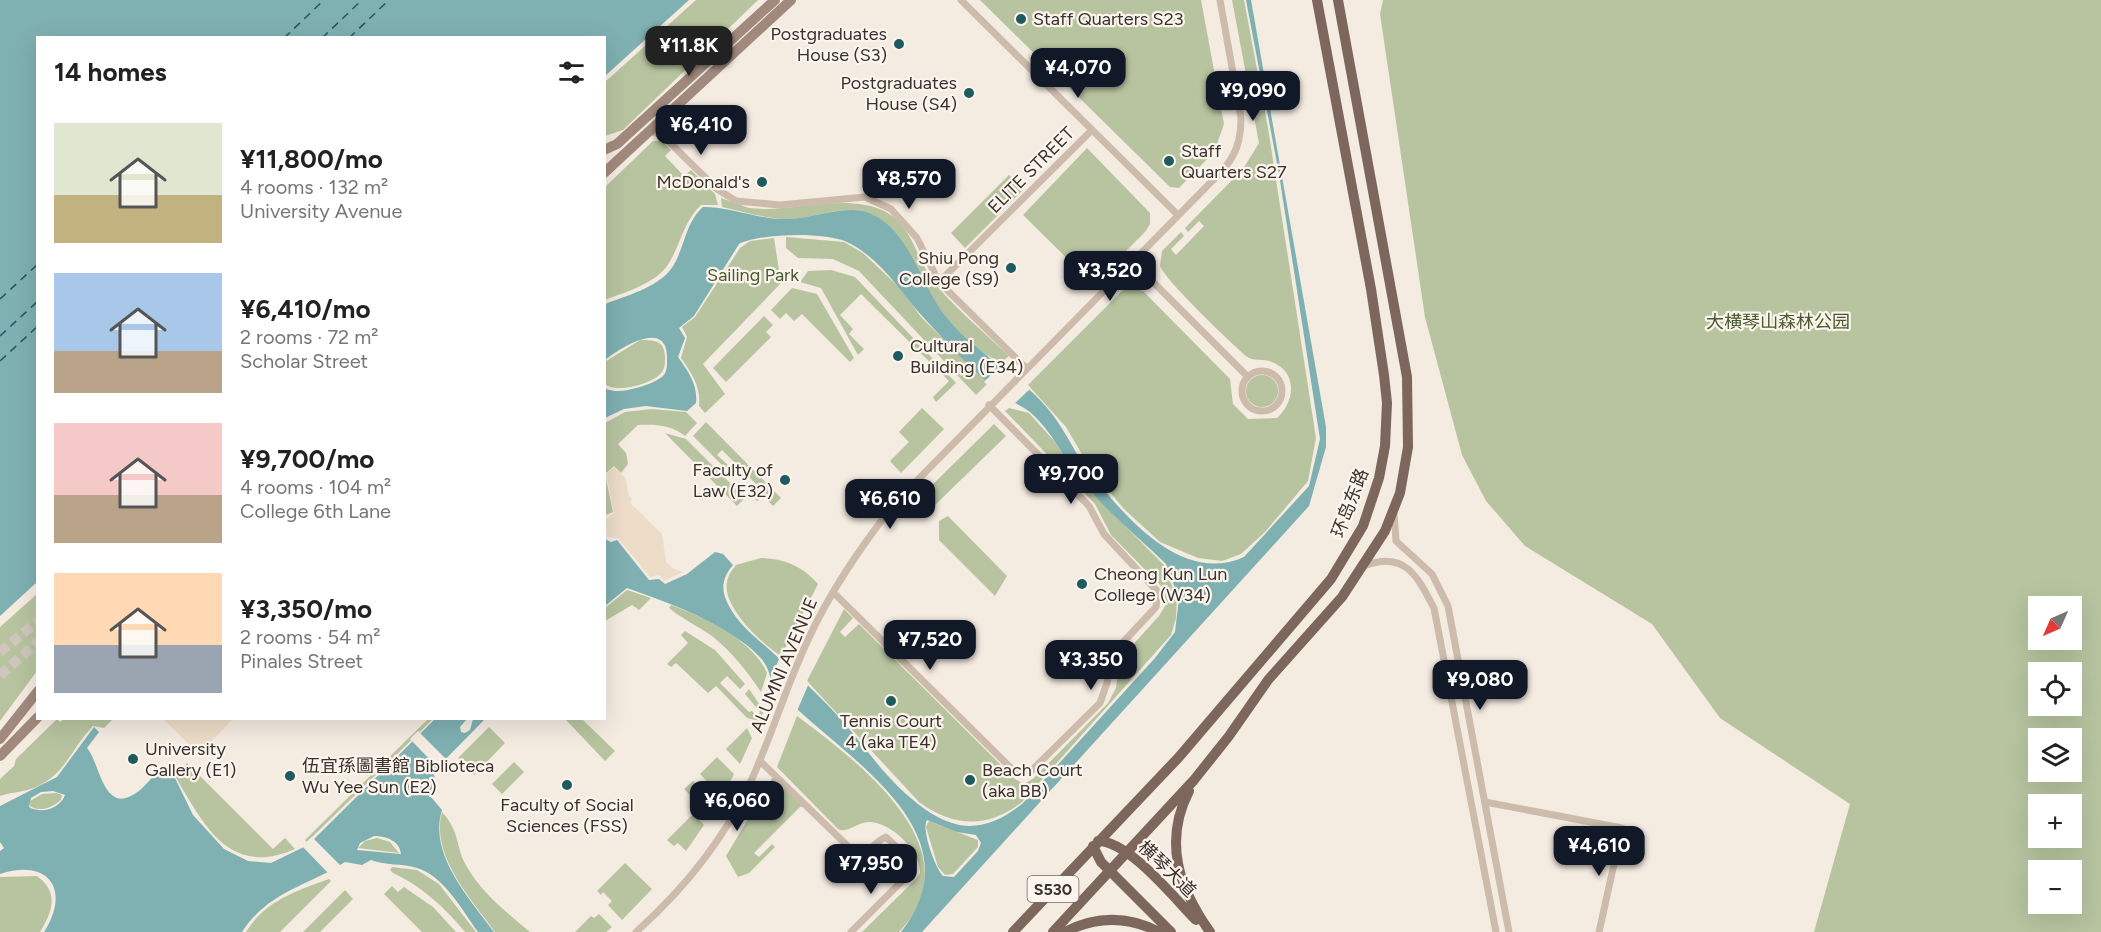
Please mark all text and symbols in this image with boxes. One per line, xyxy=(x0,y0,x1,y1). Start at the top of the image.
place label: Staff Quarters S23 xyxy=(1033,8,1183,30)
marker: Staff Quarters S23 xyxy=(1014,12,1028,26)
place label: Postgraduates House (S3) xyxy=(771,23,887,66)
pin: ¥11.8K xyxy=(640,26,738,77)
text: ¥11.8K xyxy=(659,33,719,57)
marker: Postgraduates House (S3) xyxy=(892,37,906,51)
pin: ¥4,070 xyxy=(1029,48,1127,99)
text: ¥4,070 xyxy=(1045,55,1111,79)
text: 14 homes xyxy=(54,56,167,88)
icon: filters xyxy=(555,56,588,89)
pin: ¥9,090 xyxy=(1204,71,1302,122)
place label: Postgraduates House (S4) xyxy=(841,72,957,115)
text: ¥9,090 xyxy=(1220,78,1286,102)
marker: Postgraduates House (S4) xyxy=(962,86,976,100)
pin: ¥6,410 xyxy=(652,105,750,156)
text: ¥6,410 xyxy=(670,112,732,136)
street label: ELITE STREET xyxy=(983,122,1079,218)
place label: Staff Quarters S27 xyxy=(1181,140,1287,183)
text: ¥11,800/mo xyxy=(240,143,383,175)
icon: home xyxy=(102,147,174,219)
marker: Staff Quarters S27 xyxy=(1162,154,1176,168)
pin: ¥8,570 xyxy=(860,159,958,210)
text: ¥8,570 xyxy=(877,166,942,190)
place label: McDonald's xyxy=(656,171,750,193)
text: 4 rooms · 132 m² xyxy=(240,175,388,199)
marker: McDonald's xyxy=(755,175,769,189)
text: University Avenue xyxy=(240,199,402,223)
place label: Shiu Pong College (S9) xyxy=(899,247,999,290)
pin: ¥3,520 xyxy=(1061,251,1159,302)
text: ¥3,520 xyxy=(1078,258,1142,282)
marker: Shiu Pong College (S9) xyxy=(1004,261,1018,275)
park label: Sailing Park xyxy=(707,264,799,286)
text: ¥6,410/mo xyxy=(240,293,371,325)
icon: home xyxy=(102,297,174,369)
park label: 大横琴山森林公园 xyxy=(1706,311,1850,333)
text: 2 rooms · 72 m² xyxy=(240,325,378,349)
place label: Cultural Building (E34) xyxy=(910,335,1023,378)
text: Scholar Street xyxy=(240,349,368,373)
marker: Cultural Building (E34) xyxy=(891,349,905,363)
text: ¥9,700/mo xyxy=(240,443,374,475)
icon: home xyxy=(102,447,174,519)
pin: ¥9,700 xyxy=(1022,454,1120,505)
place label: Faculty of Law (E32) xyxy=(693,459,773,502)
text: ¥9,700 xyxy=(1038,461,1104,485)
street label: 环岛东路 xyxy=(1327,465,1373,541)
marker: Faculty of Law (E32) xyxy=(778,473,792,487)
text: 4 rooms · 104 m² xyxy=(240,475,391,499)
pin: ¥6,610 xyxy=(841,479,939,530)
text: ¥6,610 xyxy=(859,486,921,510)
text: College 6th Lane xyxy=(240,499,391,523)
place label: Cheong Kun Lun College (W34) xyxy=(1094,563,1227,606)
marker: Cheong Kun Lun College (W34) xyxy=(1075,577,1089,591)
text: ¥3,350/mo xyxy=(240,593,372,625)
street label: ALUMNI AVENUE xyxy=(746,594,822,736)
north arrow xyxy=(2028,596,2082,650)
map controls xyxy=(2028,596,2082,914)
icon: home xyxy=(102,597,174,669)
pin: ¥7,520 xyxy=(881,620,979,671)
text: 2 rooms · 54 m² xyxy=(240,625,380,649)
text: ¥7,520 xyxy=(898,627,962,651)
pin: ¥3,350 xyxy=(1042,640,1140,691)
text: ¥3,350 xyxy=(1059,647,1123,671)
text: Pinales Street xyxy=(240,649,363,673)
pin: ¥9,080 xyxy=(1431,660,1529,711)
button: locate xyxy=(2028,662,2082,716)
text: ¥9,080 xyxy=(1447,667,1513,691)
marker: Tennis Court 4 (aka TE4) xyxy=(884,694,898,708)
place label: Tennis Court 4 (aka TE4) xyxy=(840,710,942,753)
button: layers xyxy=(2028,728,2082,782)
place label: University Gallery (E1) xyxy=(145,738,236,781)
marker: University Gallery (E1) xyxy=(126,752,140,766)
place label: 伍宜孫圖書館 Biblioteca Wu Yee Sun (E2) xyxy=(302,755,494,798)
place label: Beach Court (aka BB) xyxy=(982,759,1083,802)
marker: 伍宜孫圖書館 Biblioteca Wu Yee Sun (E2) xyxy=(283,769,297,783)
marker: Beach Court (aka BB) xyxy=(963,773,977,787)
marker: Faculty of Social Sciences (FSS) xyxy=(560,778,574,792)
pin: ¥6,060 xyxy=(688,781,786,832)
text: ¥6,060 xyxy=(704,788,770,812)
place label: Faculty of Social Sciences (FSS) xyxy=(500,794,634,837)
button: + xyxy=(2028,794,2082,848)
pin: ¥4,610 xyxy=(1550,826,1648,877)
text: ¥4,610 xyxy=(1568,833,1630,857)
street label: 横琴大道 xyxy=(1133,836,1201,902)
pin: ¥7,950 xyxy=(822,844,920,895)
text: ¥7,950 xyxy=(839,851,903,875)
button: − xyxy=(2028,860,2082,914)
road number: S530 xyxy=(1028,876,1078,902)

